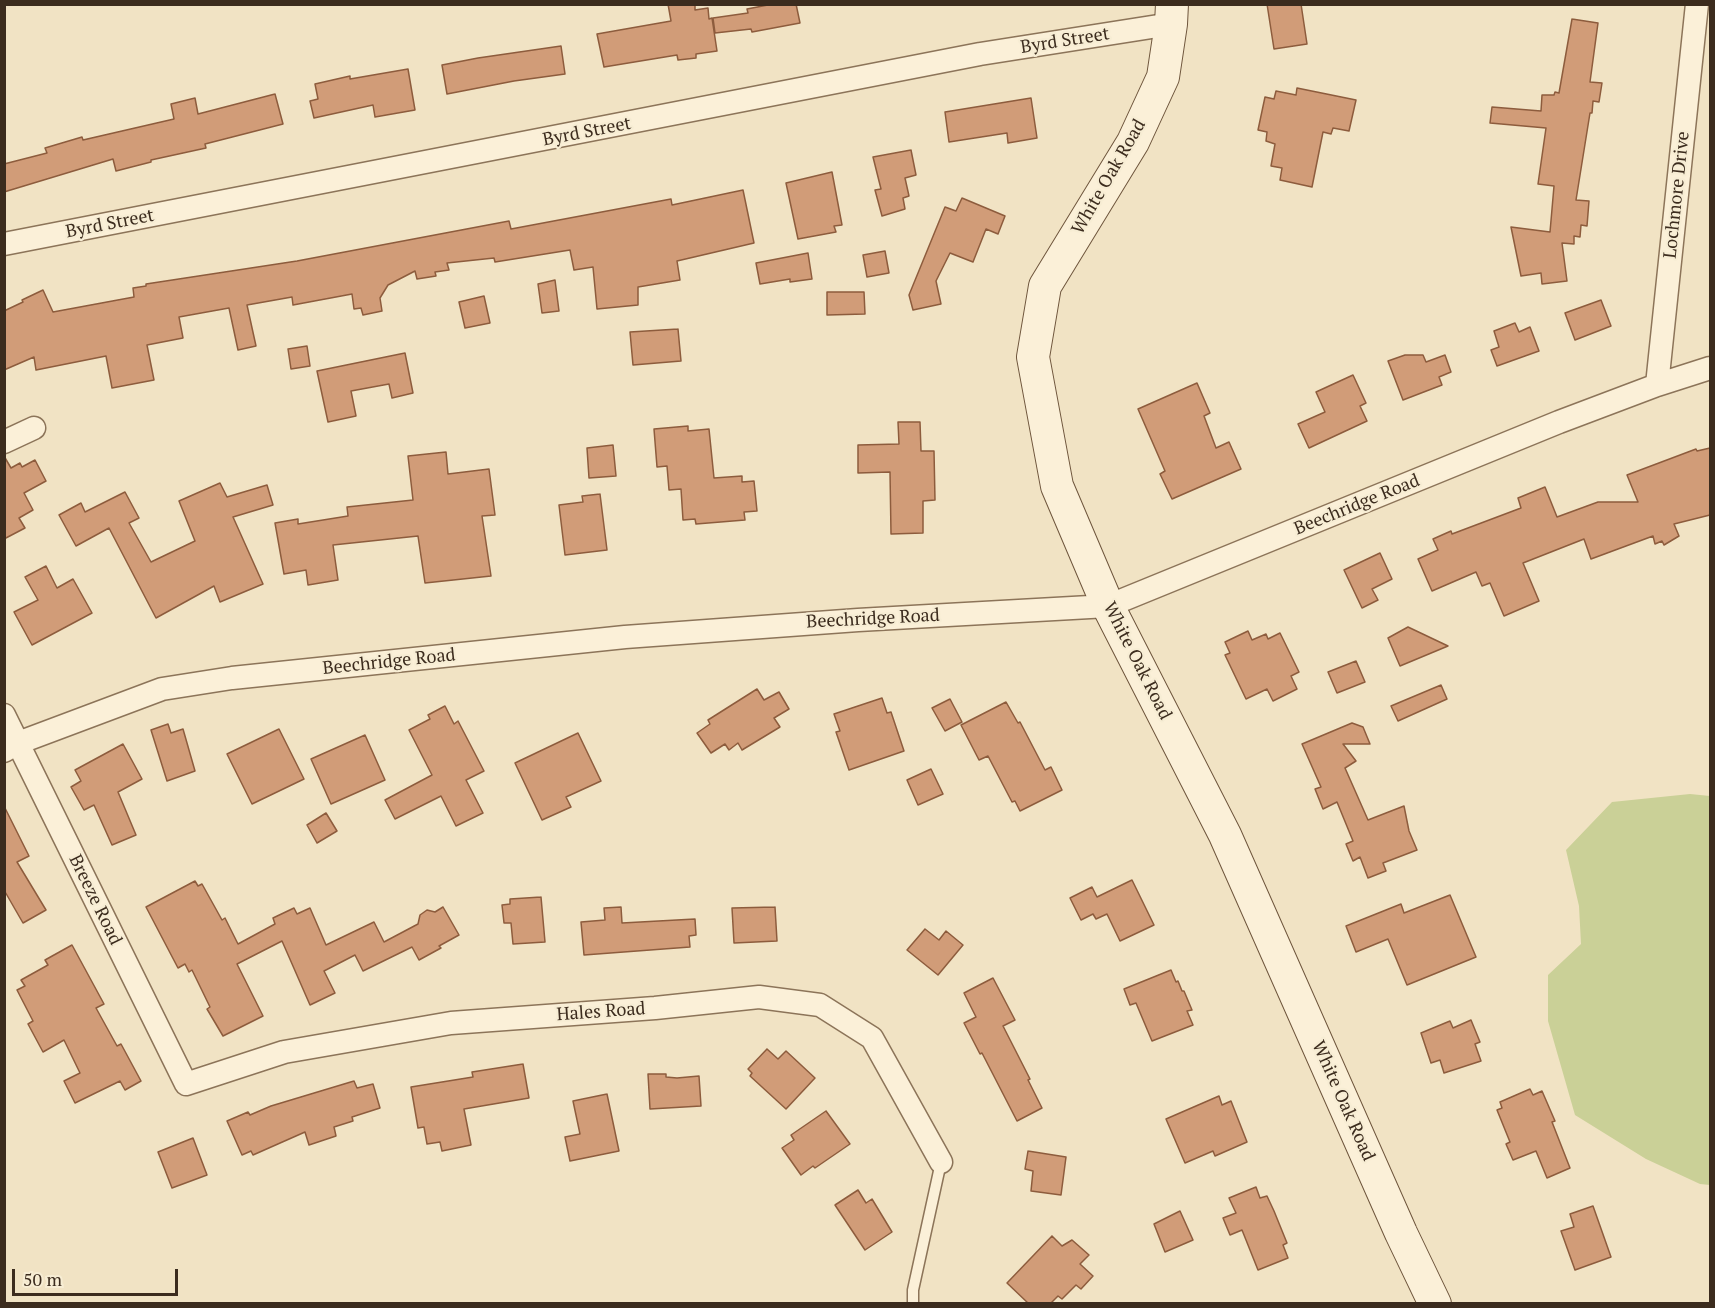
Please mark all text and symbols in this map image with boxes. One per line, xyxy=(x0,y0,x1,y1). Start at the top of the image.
street label: Byrd Street xyxy=(1019,23,1111,59)
street label: Byrd Street xyxy=(541,113,633,151)
street label: White Oak Road xyxy=(1067,116,1151,238)
street label: Lochmore Drive xyxy=(1660,130,1694,260)
street label: Byrd Street xyxy=(64,205,156,243)
street label: Beechridge Road xyxy=(1291,470,1423,540)
street label: White Oak Road xyxy=(1098,599,1176,723)
street label: Beechridge Road xyxy=(806,605,940,633)
street label: Beechridge Road xyxy=(321,644,457,680)
street label: Breeze Road xyxy=(64,851,126,949)
street label: Hales Road xyxy=(556,998,646,1026)
street label: White Oak Road xyxy=(1307,1038,1379,1164)
scale bar xyxy=(15,1257,182,1295)
text: 50 m xyxy=(23,1267,62,1291)

